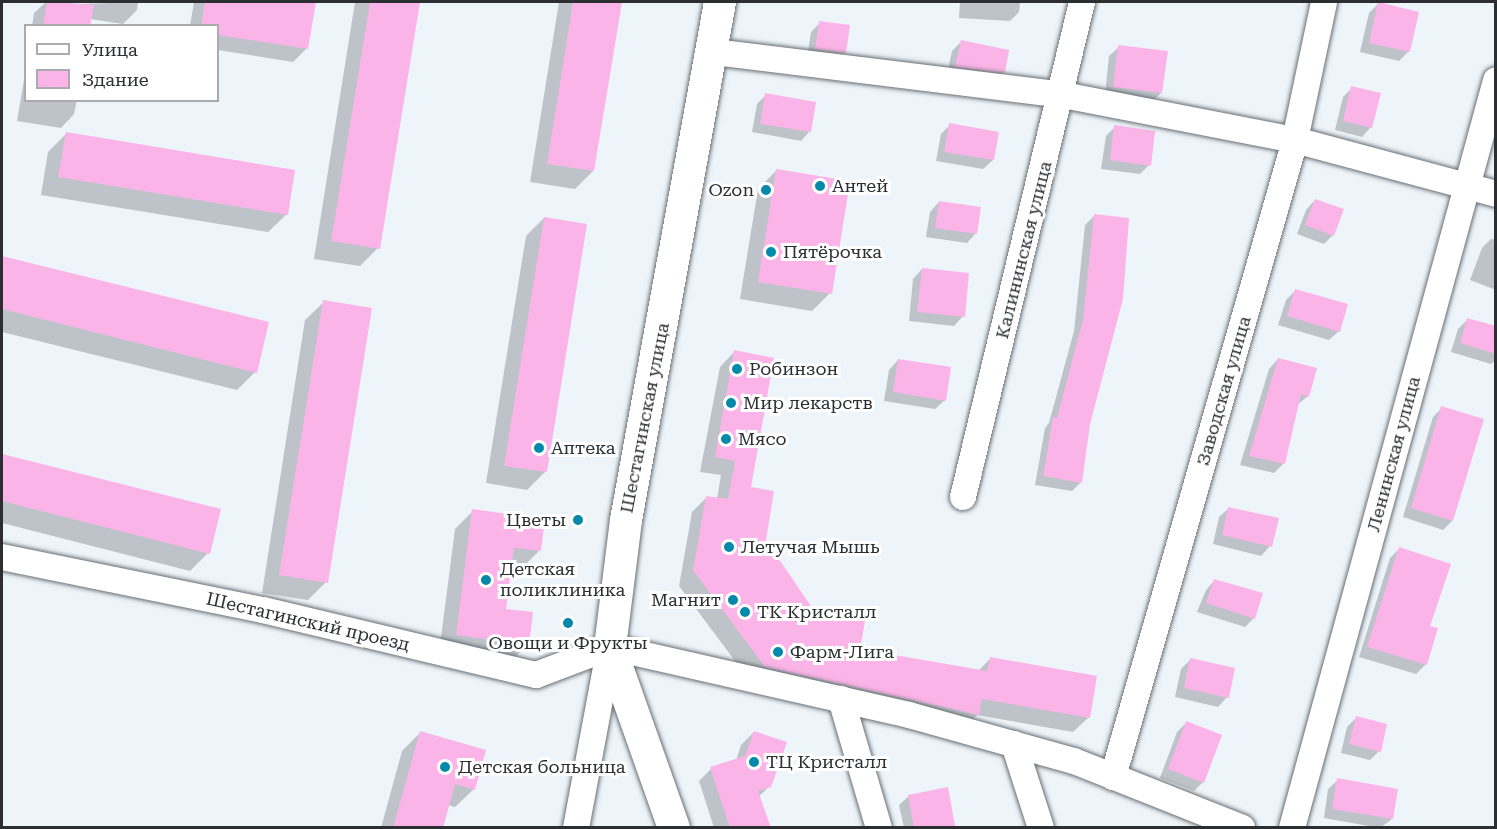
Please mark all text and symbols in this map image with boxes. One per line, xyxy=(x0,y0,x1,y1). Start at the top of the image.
legend xyxy=(24,24,219,102)
text: Улица xyxy=(82,39,138,60)
text: Здание xyxy=(82,69,149,90)
street label: Калининская улица xyxy=(991,159,1057,341)
place label: Антей xyxy=(832,175,888,197)
place label: Ozon xyxy=(709,179,754,201)
marker: Антей xyxy=(813,179,827,193)
marker: Ozon xyxy=(759,183,773,197)
place label: Пятёрочка xyxy=(783,241,882,263)
marker: Пятёрочка xyxy=(764,245,778,259)
street label: Заводская улица xyxy=(1192,314,1256,468)
street label: Шестагинская улица xyxy=(616,321,674,515)
place label: Робинзон xyxy=(749,358,838,380)
marker: Робинзон xyxy=(730,362,744,376)
street label: Ленинская улица xyxy=(1363,374,1425,534)
place label: Мир лекарств xyxy=(743,392,873,414)
marker: Мир лекарств xyxy=(724,396,738,410)
place label: Мясо xyxy=(738,428,787,450)
marker: Мясо xyxy=(719,432,733,446)
place label: Аптека xyxy=(551,437,616,459)
marker: Аптека xyxy=(532,441,546,455)
place label: Цветы xyxy=(506,509,566,531)
marker: Цветы xyxy=(571,513,585,527)
place label: Летучая Мышь xyxy=(741,536,879,558)
marker: Летучая Мышь xyxy=(722,540,736,554)
place label: Детская поликлиника xyxy=(500,559,625,602)
marker: Детская поликлиника xyxy=(477,571,495,589)
street label: Шестагинский проезд xyxy=(204,588,412,656)
place label: Магнит xyxy=(651,589,721,611)
marker: Магнит xyxy=(726,593,740,607)
place label: ТК Кристалл xyxy=(757,601,877,623)
marker: ТК Кристалл xyxy=(738,605,752,619)
marker: Овощи и Фрукты xyxy=(561,616,575,630)
place label: Овощи и Фрукты xyxy=(488,632,648,654)
place label: Фарм-Лига xyxy=(790,641,894,663)
marker: Фарм-Лига xyxy=(771,645,785,659)
place label: ТЦ Кристалл xyxy=(766,751,887,773)
marker: ТЦ Кристалл xyxy=(747,755,761,769)
place label: Детская больница xyxy=(458,756,625,778)
marker: Детская больница xyxy=(436,758,454,776)

